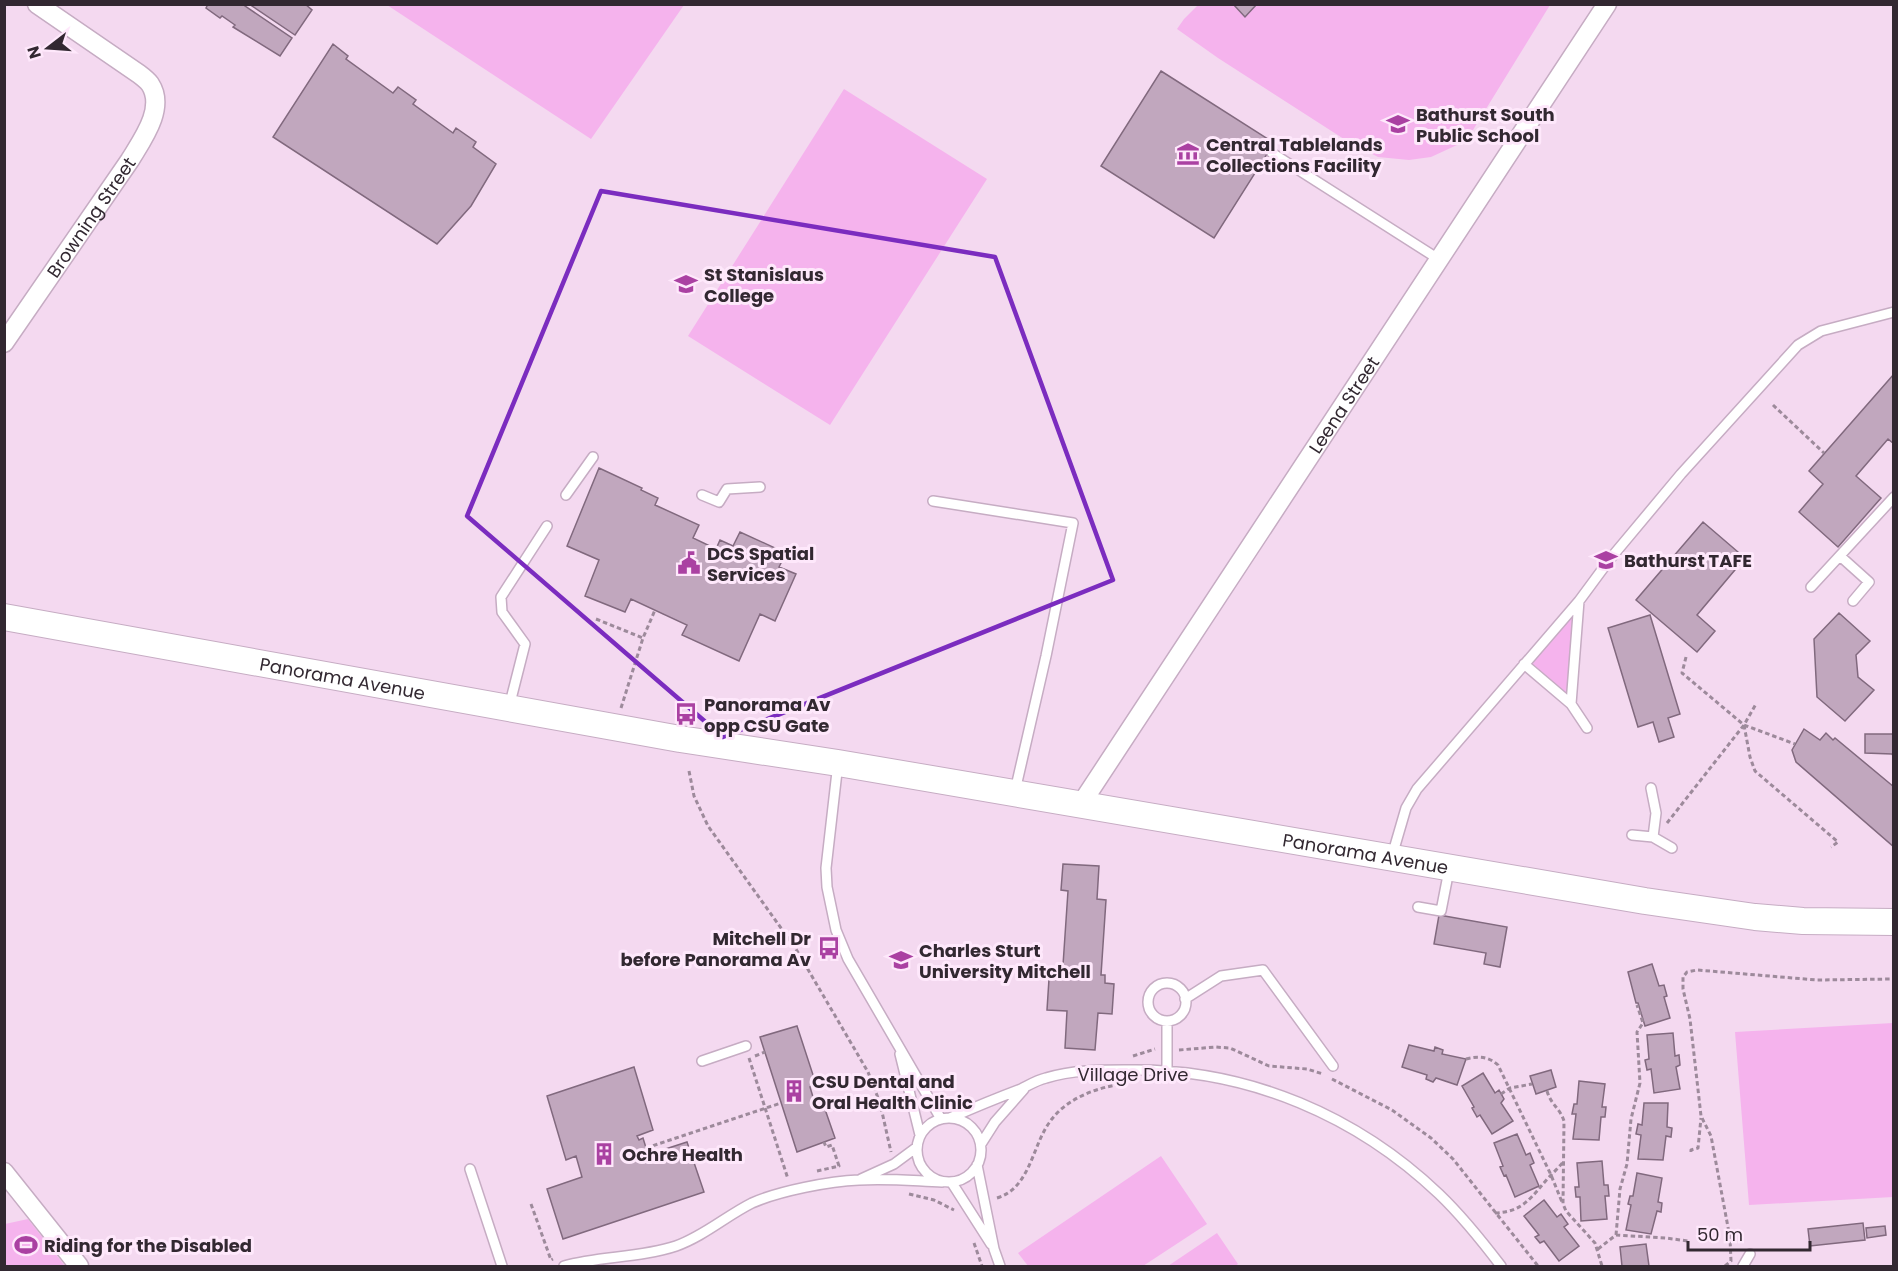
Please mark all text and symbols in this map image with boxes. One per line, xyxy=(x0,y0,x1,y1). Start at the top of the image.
north arrow xyxy=(18,18,78,78)
text: N xyxy=(21,43,47,61)
place label: Bathurst South Public School xyxy=(1416,102,1555,148)
school or university icon: Bathurst South Public School xyxy=(1385,111,1411,137)
place label: Central Tablelands Collections Facility xyxy=(1206,132,1383,178)
museum icon: Central Tablelands Collections Facility xyxy=(1175,141,1201,167)
street label: Browning Street xyxy=(40,152,141,282)
place label: St Stanislaus College xyxy=(704,262,824,308)
school or university icon: St Stanislaus College xyxy=(673,271,699,297)
street label: Leena Street xyxy=(1303,351,1385,458)
place label: DCS Spatial Services xyxy=(707,541,814,587)
school or university icon: Bathurst TAFE xyxy=(1593,547,1619,573)
place label: Bathurst TAFE xyxy=(1624,548,1752,573)
public building icon: DCS Spatial Services xyxy=(676,550,702,576)
street label: Panorama Avenue xyxy=(258,651,427,705)
place label: Panorama Av opp CSU Gate xyxy=(704,692,831,738)
bus stop icon: Panorama Av opp CSU Gate xyxy=(673,701,699,727)
street label: Panorama Avenue xyxy=(1281,827,1450,880)
place label: Mitchell Dr before Panorama Av xyxy=(621,926,812,972)
bus stop icon: Mitchell Dr before Panorama Av xyxy=(816,935,842,961)
place label: Charles Sturt University Mitchell xyxy=(919,938,1091,984)
school or university icon: Charles Sturt University Mitchell xyxy=(888,947,914,973)
street label: Village Drive xyxy=(1078,1062,1188,1087)
place label: CSU Dental and Oral Health Clinic xyxy=(812,1069,973,1115)
building icon: CSU Dental and Oral Health Clinic xyxy=(781,1078,807,1104)
building icon: Ochre Health xyxy=(591,1141,617,1167)
place label: Ochre Health xyxy=(622,1142,743,1167)
scale bar xyxy=(1688,1214,1810,1252)
text: 50 m xyxy=(1697,1222,1743,1247)
sports icon: Riding for the Disabled xyxy=(13,1232,39,1258)
place label: Riding for the Disabled xyxy=(44,1233,252,1258)

